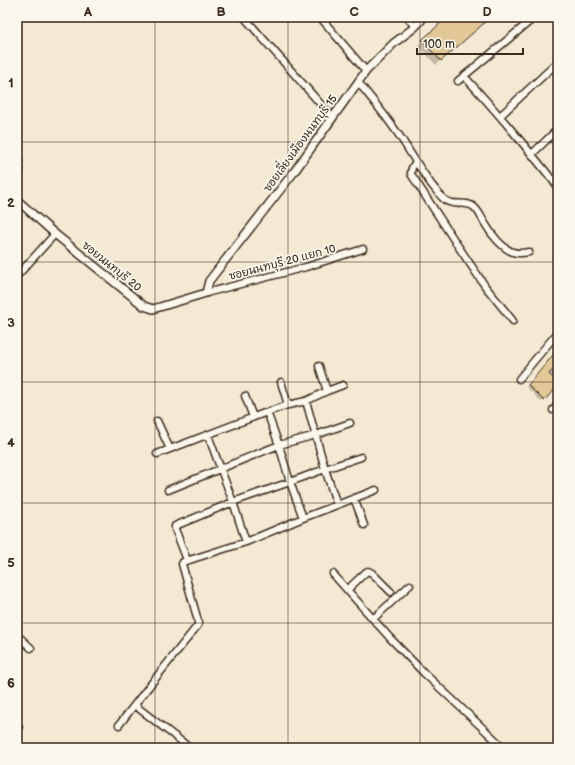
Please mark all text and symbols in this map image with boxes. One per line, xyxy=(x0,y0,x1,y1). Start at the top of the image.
text: A xyxy=(83,4,92,20)
text: B xyxy=(216,4,226,20)
text: C xyxy=(349,4,359,20)
text: D xyxy=(482,4,492,20)
scale bar xyxy=(417,30,523,56)
text: 100 m xyxy=(423,37,455,52)
text: 1 xyxy=(8,75,14,91)
street label: ซอยเลี่ยงเมืองนนทบุรี 15 xyxy=(257,89,342,196)
text: 2 xyxy=(7,195,15,211)
street label: ซอยนนทบุรี 20 xyxy=(78,238,145,296)
street label: ซอยนนทบุรี 20 แยก 10 xyxy=(227,241,338,285)
text: 3 xyxy=(7,315,15,331)
text: 4 xyxy=(7,435,15,451)
text: 5 xyxy=(7,555,15,571)
text: 6 xyxy=(7,675,15,691)

